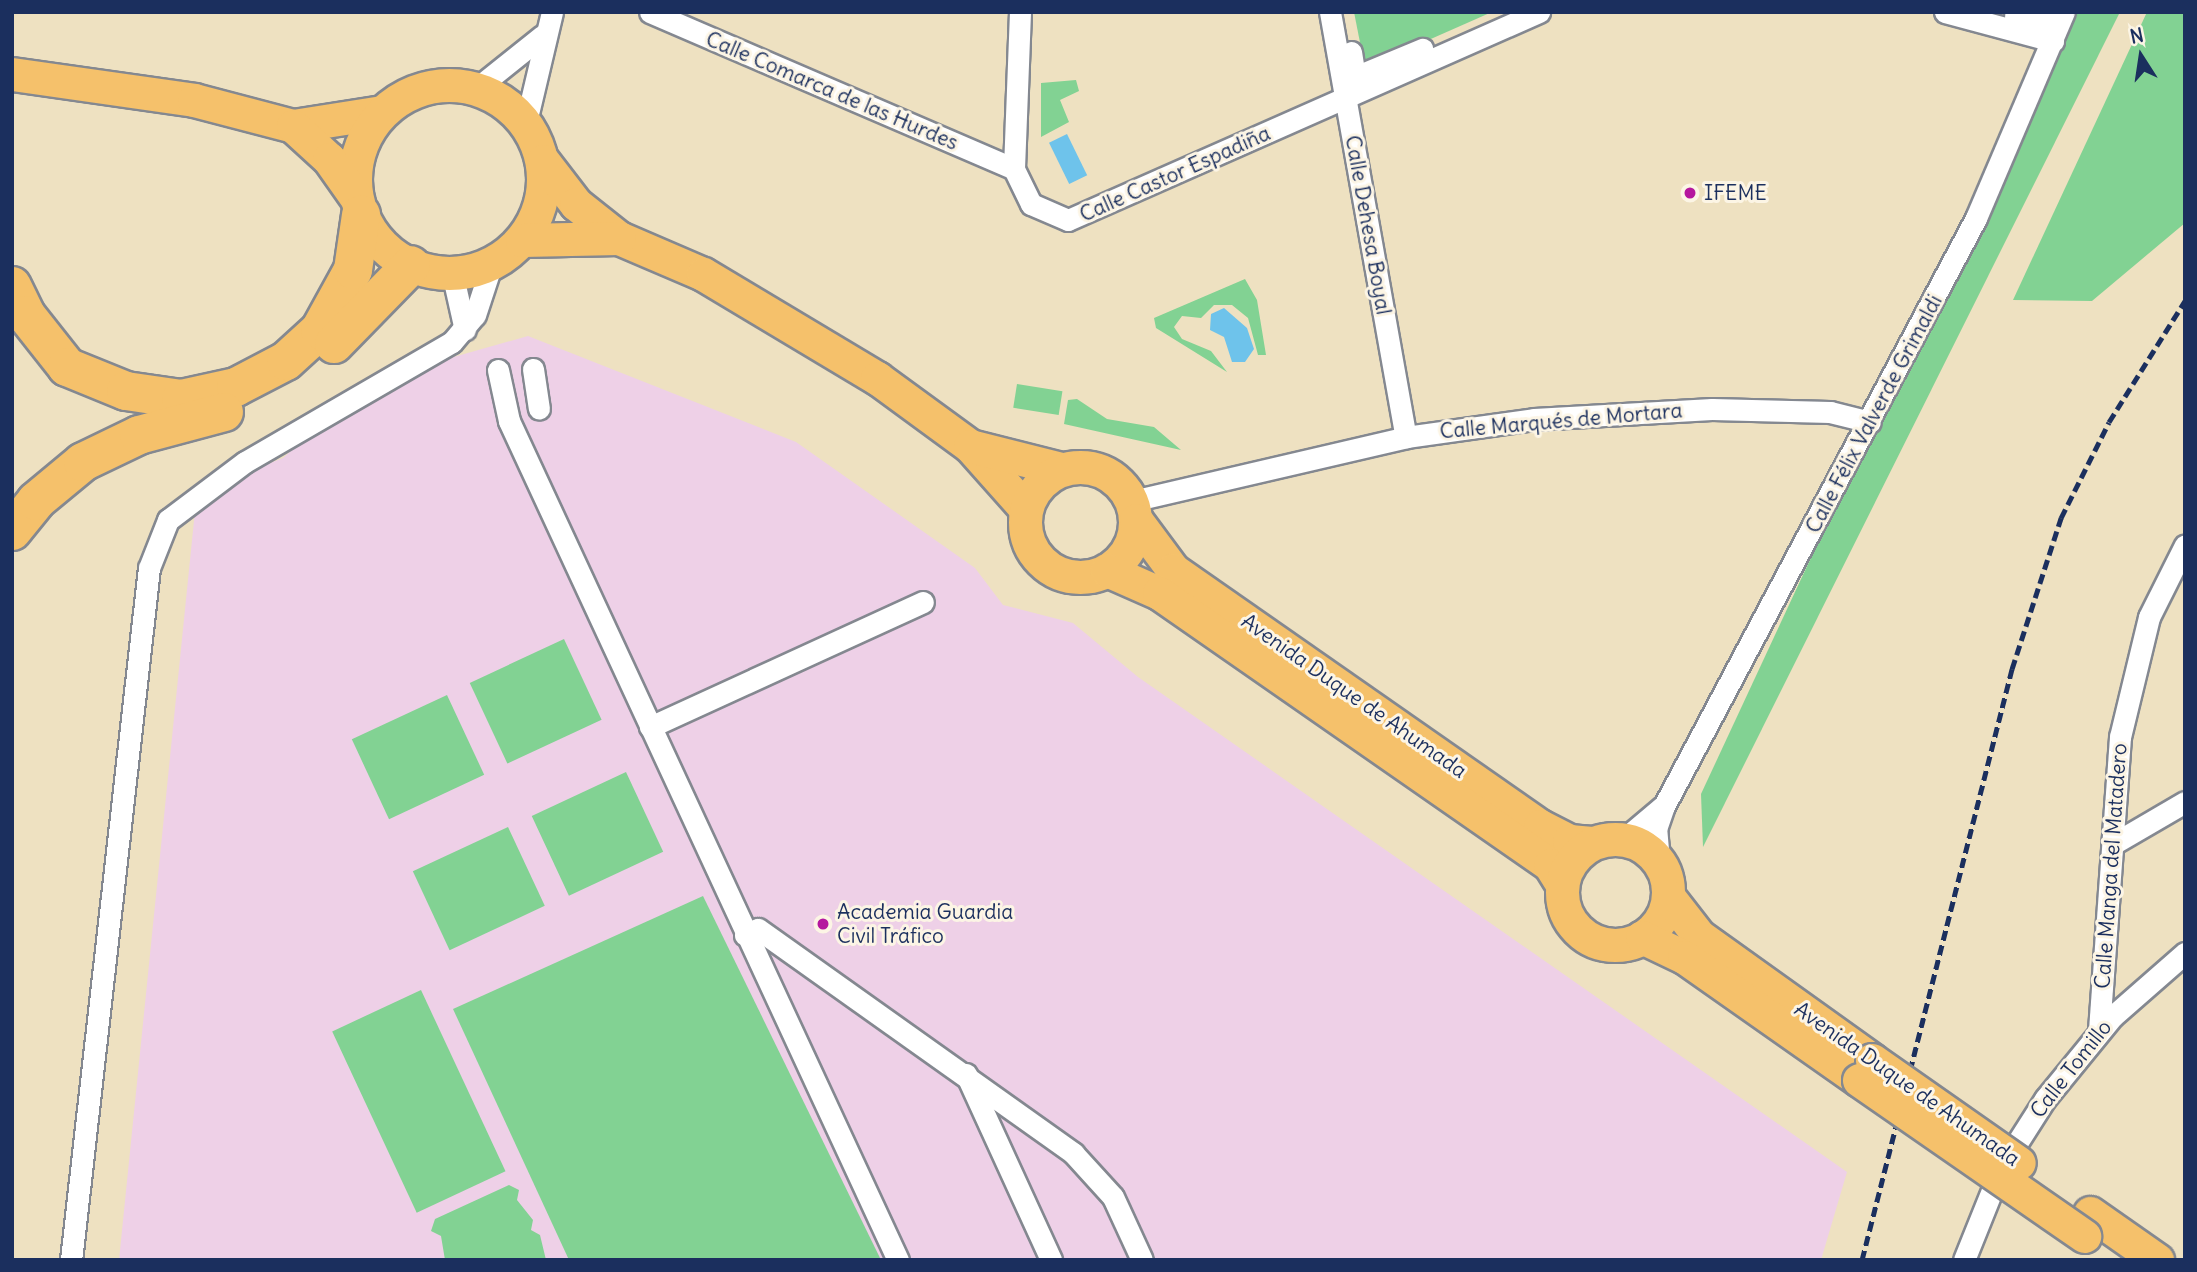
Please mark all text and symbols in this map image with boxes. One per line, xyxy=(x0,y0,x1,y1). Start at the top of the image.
north arrow xyxy=(2106,21,2176,91)
text: N xyxy=(2128,22,2146,49)
street label: Calle Comarca de las Hurdes xyxy=(702,26,962,156)
street label: Calle Castor Espadiña xyxy=(1076,121,1274,227)
street label: Calle Dehesa Boyal xyxy=(1340,133,1396,317)
place label: IFEME xyxy=(1704,180,1767,206)
marker: IFEME xyxy=(1682,185,1698,201)
street label: Calle Félix Valverde Grimaldi xyxy=(1800,291,1948,537)
street label: Calle Marqués de Mortara xyxy=(1439,398,1683,444)
street label: Avenida Duque de Ahumada xyxy=(1237,608,1471,784)
street label: Calle Manga del Matadero xyxy=(2090,742,2132,990)
place label: Academia Guardia Civil Tráfico xyxy=(837,899,1013,949)
marker: Academia Guardia Civil Tráfico xyxy=(815,916,831,932)
street label: Avenida Duque de Ahumada xyxy=(1790,996,2024,1172)
street label: Calle Tomillo xyxy=(2025,1015,2117,1123)

